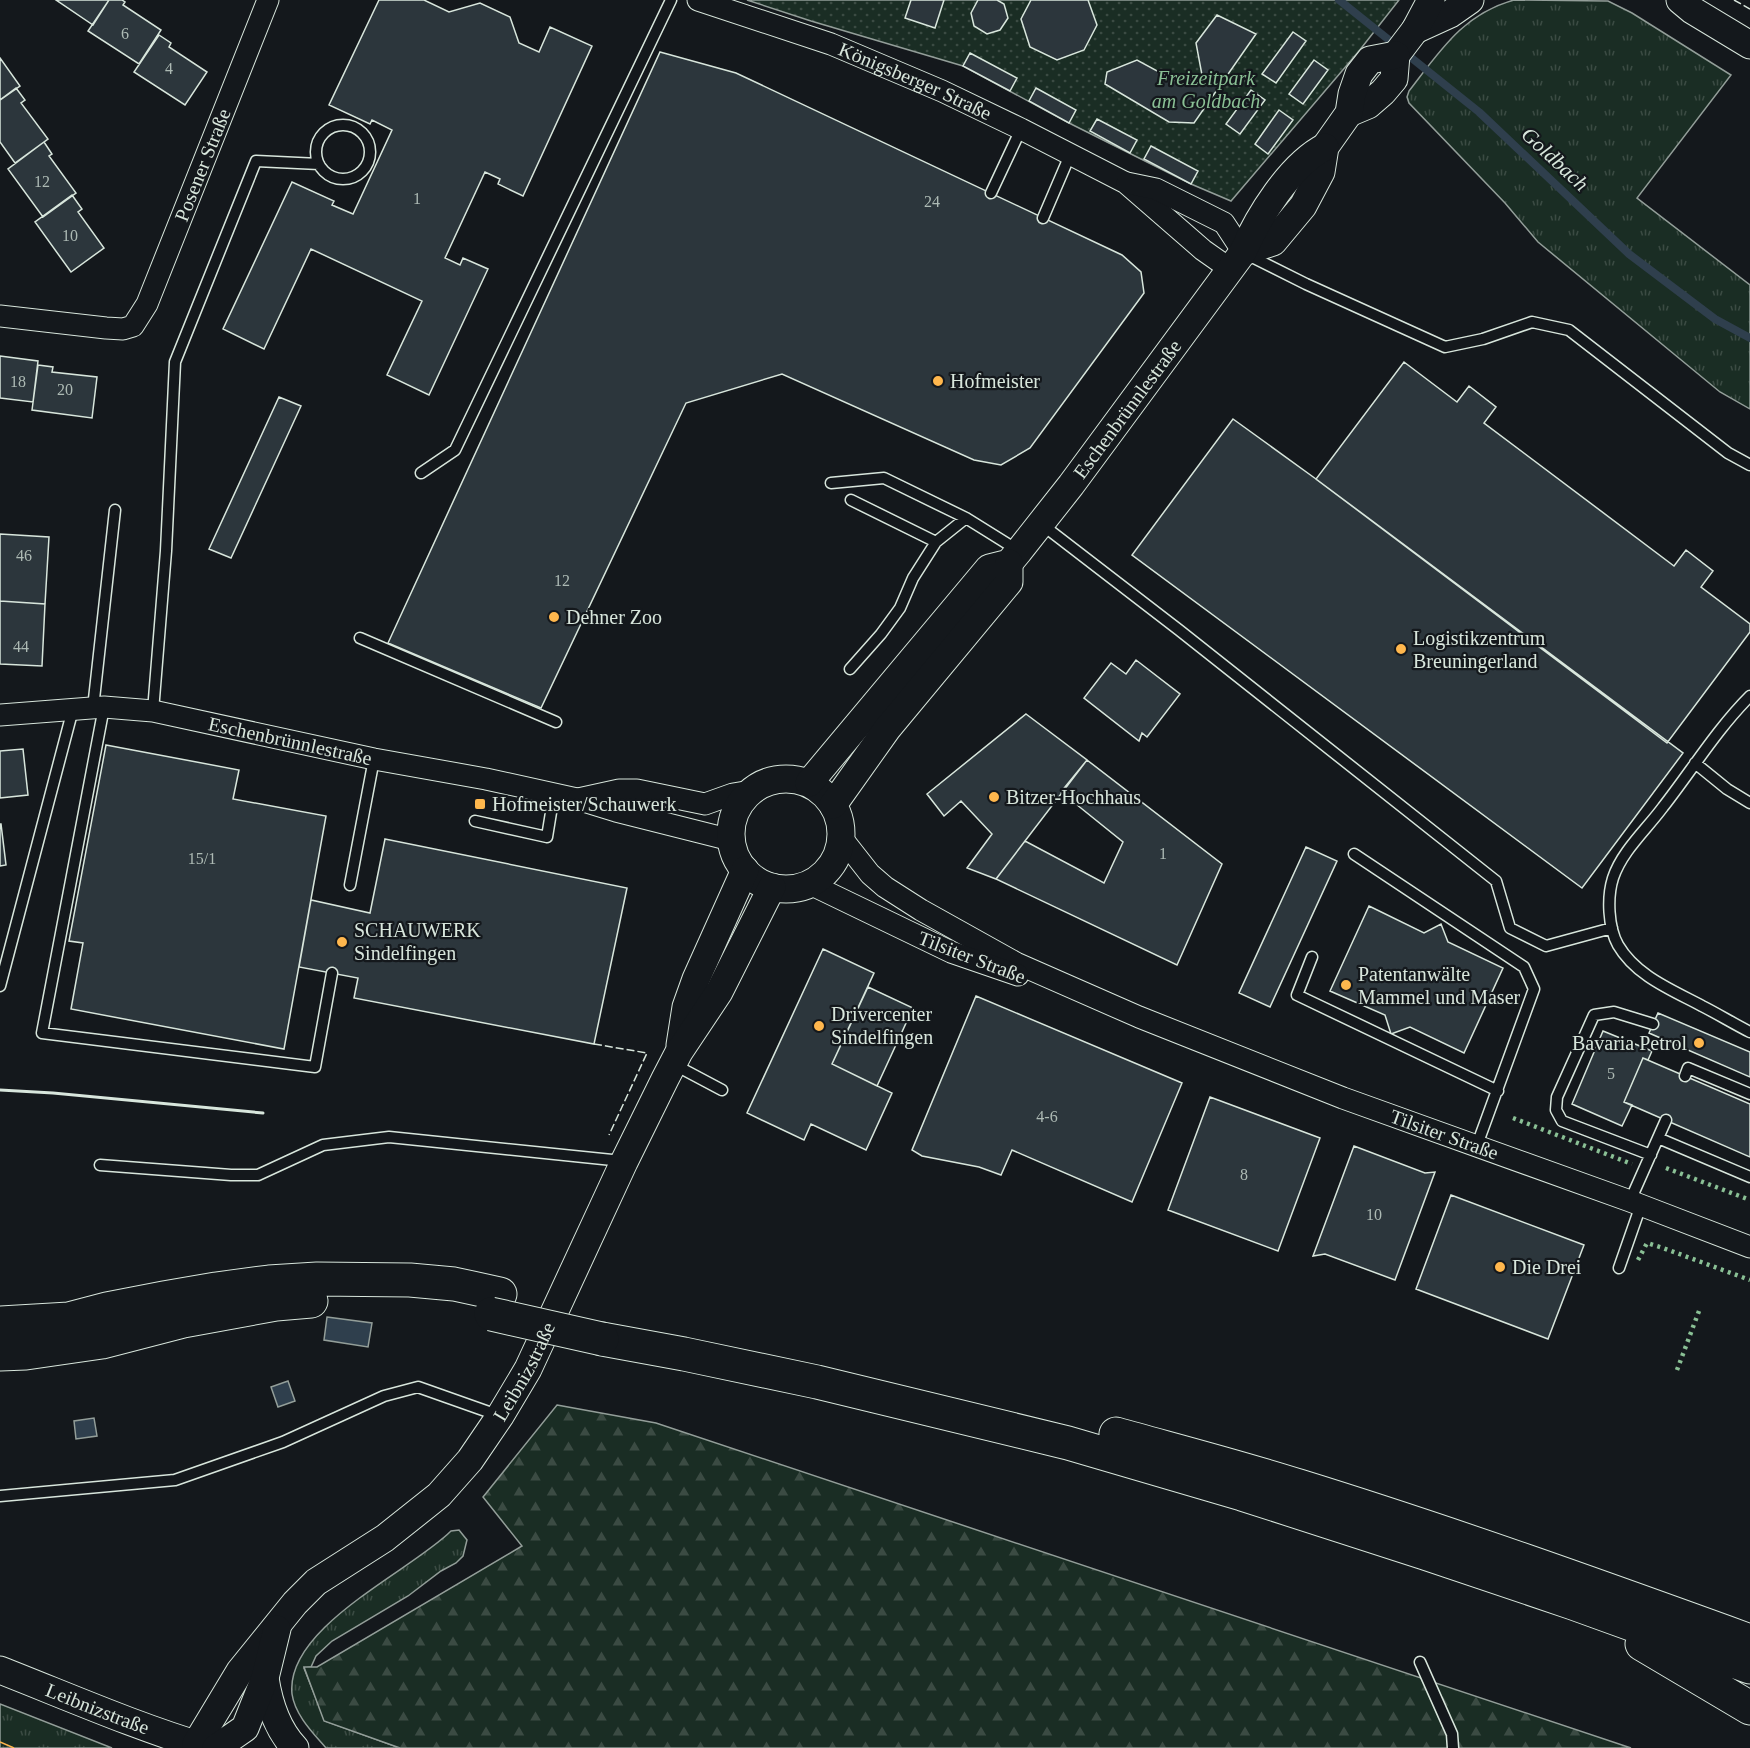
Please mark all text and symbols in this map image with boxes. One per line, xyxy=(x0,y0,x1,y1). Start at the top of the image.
house number: 6 xyxy=(121,25,129,42)
street label: Königsberger Straße xyxy=(836,38,995,124)
house number: 4 xyxy=(165,60,173,77)
park label: Freizeitpark am Goldbach xyxy=(1152,67,1260,112)
street label: Posener Straße xyxy=(170,105,235,224)
water label: Goldbach xyxy=(1517,122,1593,196)
house number: 12 xyxy=(34,173,50,190)
house number: 1 xyxy=(413,190,421,207)
house number: 24 xyxy=(924,193,940,210)
house number: 10 xyxy=(62,227,78,244)
street label: Eschenbrünnlestraße xyxy=(1069,335,1185,483)
place label: Hofmeister xyxy=(950,370,1040,392)
house number: 18 xyxy=(10,373,26,390)
marker: Hofmeister xyxy=(931,374,945,388)
house number: 20 xyxy=(57,381,73,398)
house number: 46 xyxy=(16,547,32,564)
house number: 12 xyxy=(554,572,570,589)
place label: Dehner Zoo xyxy=(566,606,662,628)
marker: Dehner Zoo xyxy=(547,610,561,624)
place label: Logistikzentrum Breuningerland xyxy=(1413,627,1546,673)
house number: 44 xyxy=(13,638,29,655)
marker: Logistikzentrum Breuningerland xyxy=(1394,642,1408,656)
street label: Eschenbrünnlestraße xyxy=(207,712,374,769)
place label: Bitzer-Hochhaus xyxy=(1006,786,1141,808)
marker: Bitzer-Hochhaus xyxy=(987,790,1001,804)
place label: Hofmeister/Schauwerk xyxy=(492,793,676,815)
marker: Hofmeister/Schauwerk xyxy=(473,797,487,811)
house number: 1 xyxy=(1159,845,1167,862)
house number: 15/1 xyxy=(188,850,216,867)
place label: SCHAUWERK Sindelfingen xyxy=(354,919,481,965)
street label: Tilsiter Straße xyxy=(915,926,1029,988)
marker: SCHAUWERK Sindelfingen xyxy=(335,935,349,949)
place label: Patentanwälte Mammel und Maser xyxy=(1358,963,1521,1008)
marker: Patentanwälte Mammel und Maser xyxy=(1339,978,1353,992)
place label: Drivercenter Sindelfingen xyxy=(831,1003,933,1049)
marker: Drivercenter Sindelfingen xyxy=(812,1019,826,1033)
place label: Bavaria Petrol xyxy=(1572,1032,1687,1054)
marker: Bavaria Petrol xyxy=(1692,1036,1706,1050)
house number: 5 xyxy=(1607,1065,1615,1082)
street label: Tilsiter Straße xyxy=(1387,1105,1502,1164)
house number: 4-6 xyxy=(1036,1108,1058,1125)
house number: 8 xyxy=(1240,1166,1248,1183)
house number: 10 xyxy=(1366,1206,1382,1223)
place label: Die Drei xyxy=(1512,1256,1582,1278)
marker: Die Drei xyxy=(1493,1260,1507,1274)
street label: Leibnizstraße xyxy=(489,1318,559,1425)
street label: Leibnizstraße xyxy=(43,1679,152,1739)

